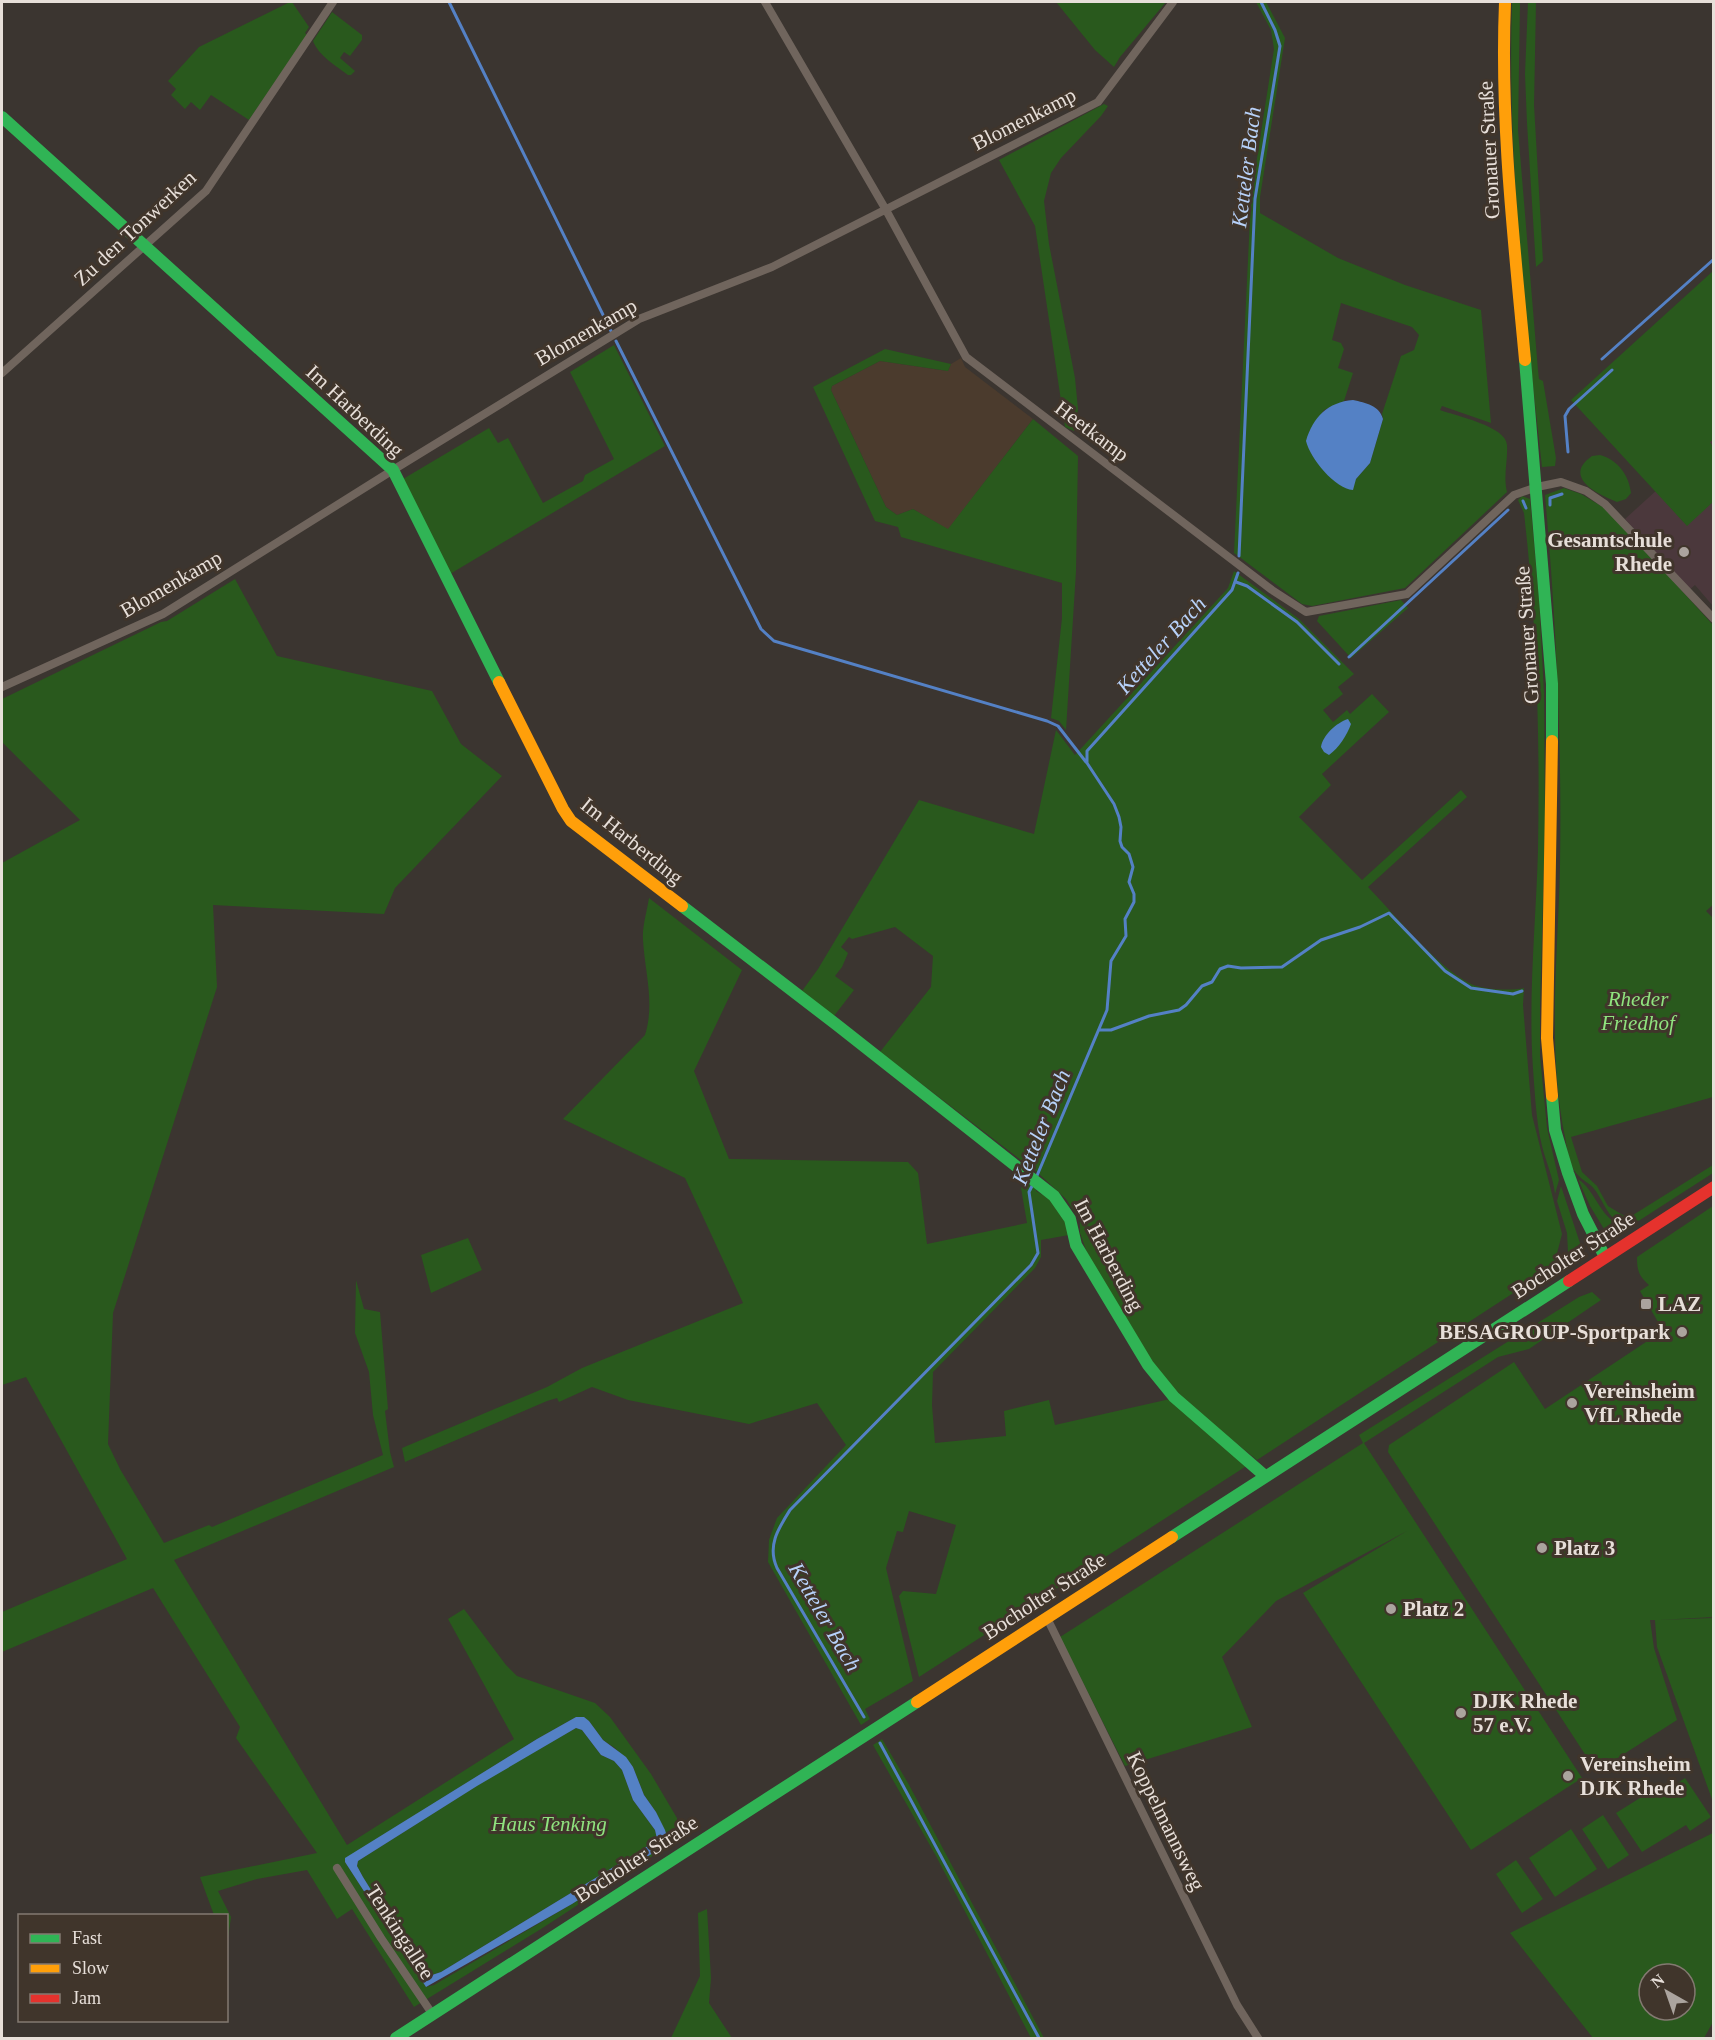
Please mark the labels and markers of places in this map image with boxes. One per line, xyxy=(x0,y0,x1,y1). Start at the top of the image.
place label: Gesamtschule Rhede xyxy=(1547,528,1672,576)
marker: Gesamtschule Rhede xyxy=(1677,545,1691,559)
place label: LAZ xyxy=(1658,1292,1701,1316)
marker: LAZ xyxy=(1639,1297,1653,1311)
place label: BESAGROUP-Sportpark xyxy=(1439,1320,1670,1344)
marker: BESAGROUP-Sportpark xyxy=(1675,1325,1689,1339)
place label: Vereinsheim VfL Rhede xyxy=(1584,1379,1695,1427)
marker: Vereinsheim VfL Rhede xyxy=(1565,1396,1579,1410)
place label: Platz 3 xyxy=(1554,1536,1615,1560)
marker: Platz 3 xyxy=(1535,1541,1549,1555)
place label: Platz 2 xyxy=(1403,1597,1464,1621)
marker: Platz 2 xyxy=(1384,1602,1398,1616)
place label: DJK Rhede 57 e.V. xyxy=(1473,1689,1577,1737)
marker: DJK Rhede 57 e.V. xyxy=(1454,1706,1468,1720)
place label: Vereinsheim DJK Rhede xyxy=(1580,1752,1691,1800)
marker: Vereinsheim DJK Rhede xyxy=(1561,1769,1575,1783)

